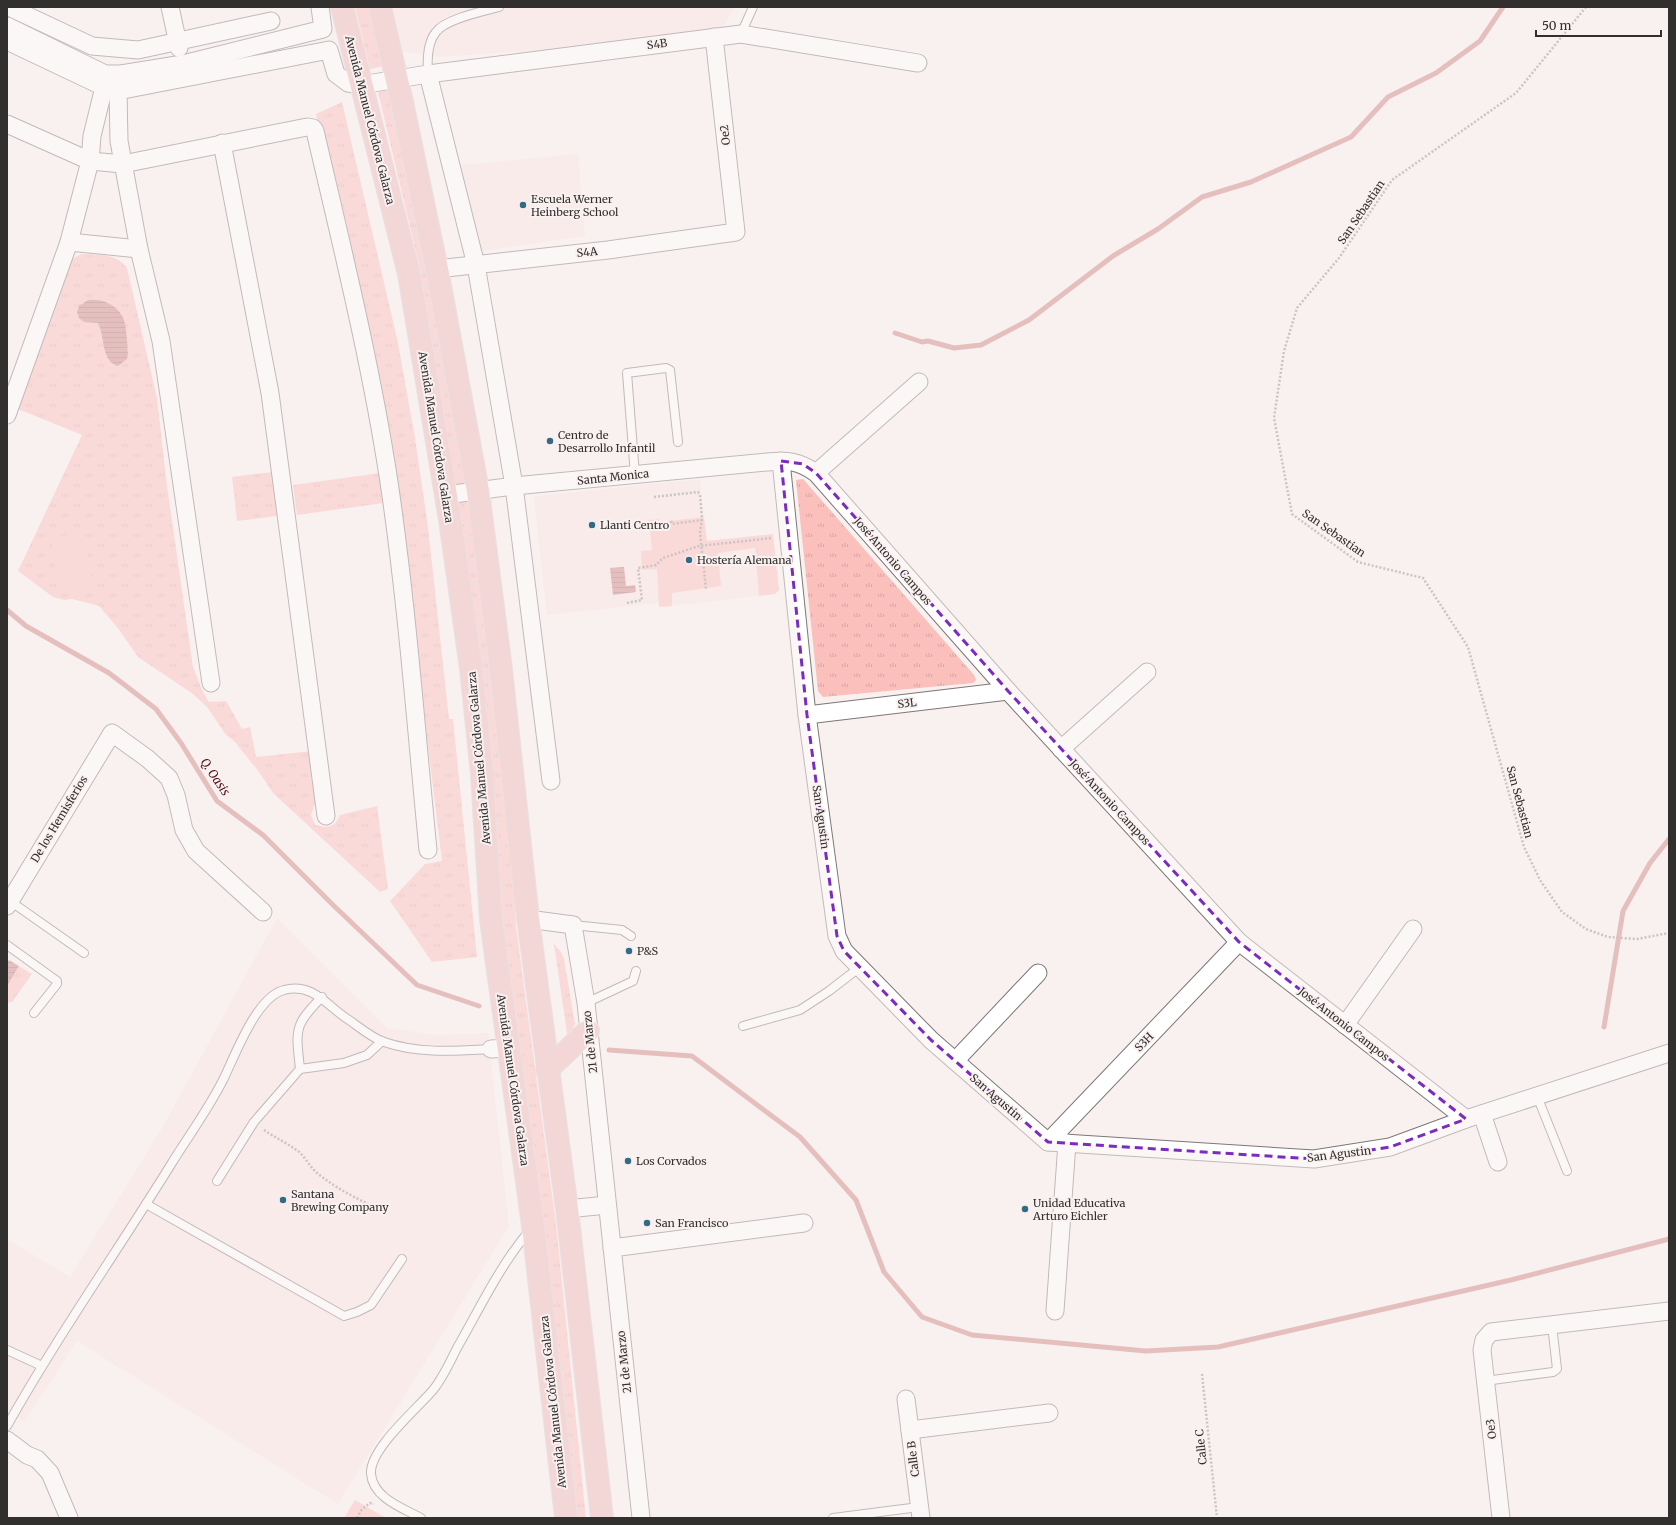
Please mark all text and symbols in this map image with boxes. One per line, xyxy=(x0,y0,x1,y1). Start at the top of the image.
scale bar xyxy=(1536,12,1661,38)
text: 50 m xyxy=(1542,18,1571,33)
street label: Avenida Manuel Córdova Galarza xyxy=(342,33,398,206)
street label: S4B xyxy=(646,36,669,52)
street label: Oe2 xyxy=(717,124,733,146)
street label: San Sebastian xyxy=(1334,177,1388,247)
place label: Escuela Werner Heinberg School xyxy=(531,192,619,219)
marker: Escuela Werner Heinberg School xyxy=(518,200,528,210)
street label: S4A xyxy=(576,244,598,260)
street label: Avenida Manuel Córdova Galarza xyxy=(415,349,456,524)
place label: Centro de Desarrollo Infantil xyxy=(558,428,656,455)
marker: Centro de Desarrollo Infantil xyxy=(545,436,555,446)
street label: Santa Monica xyxy=(576,466,650,488)
street label: San Sebastian xyxy=(1300,506,1369,560)
street label: José Antonio Campos xyxy=(850,513,935,608)
place label: Llanti Centro xyxy=(600,518,670,532)
marker: Llanti Centro xyxy=(587,520,597,530)
place label: Hostería Alemana xyxy=(697,553,791,567)
marker: Hostería Alemana xyxy=(684,555,694,565)
street label: Avenida Manuel Córdova Galarza xyxy=(464,671,494,846)
street label: S3L xyxy=(897,695,917,711)
water label: Q. Oasis xyxy=(197,755,233,798)
street label: José Antonio Campos xyxy=(1066,756,1153,848)
street label: San Sebastian xyxy=(1504,764,1537,840)
street label: De los Hemisferios xyxy=(28,773,90,865)
street label: San Agustin xyxy=(810,784,833,851)
place label: P&S xyxy=(637,944,659,958)
marker: P&S xyxy=(624,946,634,956)
street label: José Antonio Campos xyxy=(1295,983,1392,1064)
street label: Avenida Manuel Córdova Galarza xyxy=(494,992,532,1167)
street label: 21 de Marzo xyxy=(580,1009,600,1074)
street label: S3H xyxy=(1132,1029,1156,1054)
street label: San Agustin xyxy=(967,1071,1025,1124)
street label: San Agustin xyxy=(1306,1143,1373,1165)
place label: Los Corvados xyxy=(636,1154,707,1168)
marker: Los Corvados xyxy=(623,1156,633,1166)
place label: Santana Brewing Company xyxy=(291,1187,389,1214)
marker: Santana Brewing Company xyxy=(278,1195,288,1205)
place label: Unidad Educativa Arturo Eichler xyxy=(1032,1196,1125,1223)
marker: Unidad Educativa Arturo Eichler xyxy=(1020,1204,1030,1214)
place label: San Francisco xyxy=(655,1216,729,1230)
marker: San Francisco xyxy=(642,1218,652,1228)
street label: Avenida Manuel Córdova Galarza xyxy=(537,1315,569,1490)
street label: 21 de Marzo xyxy=(614,1329,634,1394)
street label: Oe3 xyxy=(1483,1418,1499,1440)
street label: Calle C xyxy=(1192,1429,1210,1465)
street label: Calle B xyxy=(904,1440,922,1478)

